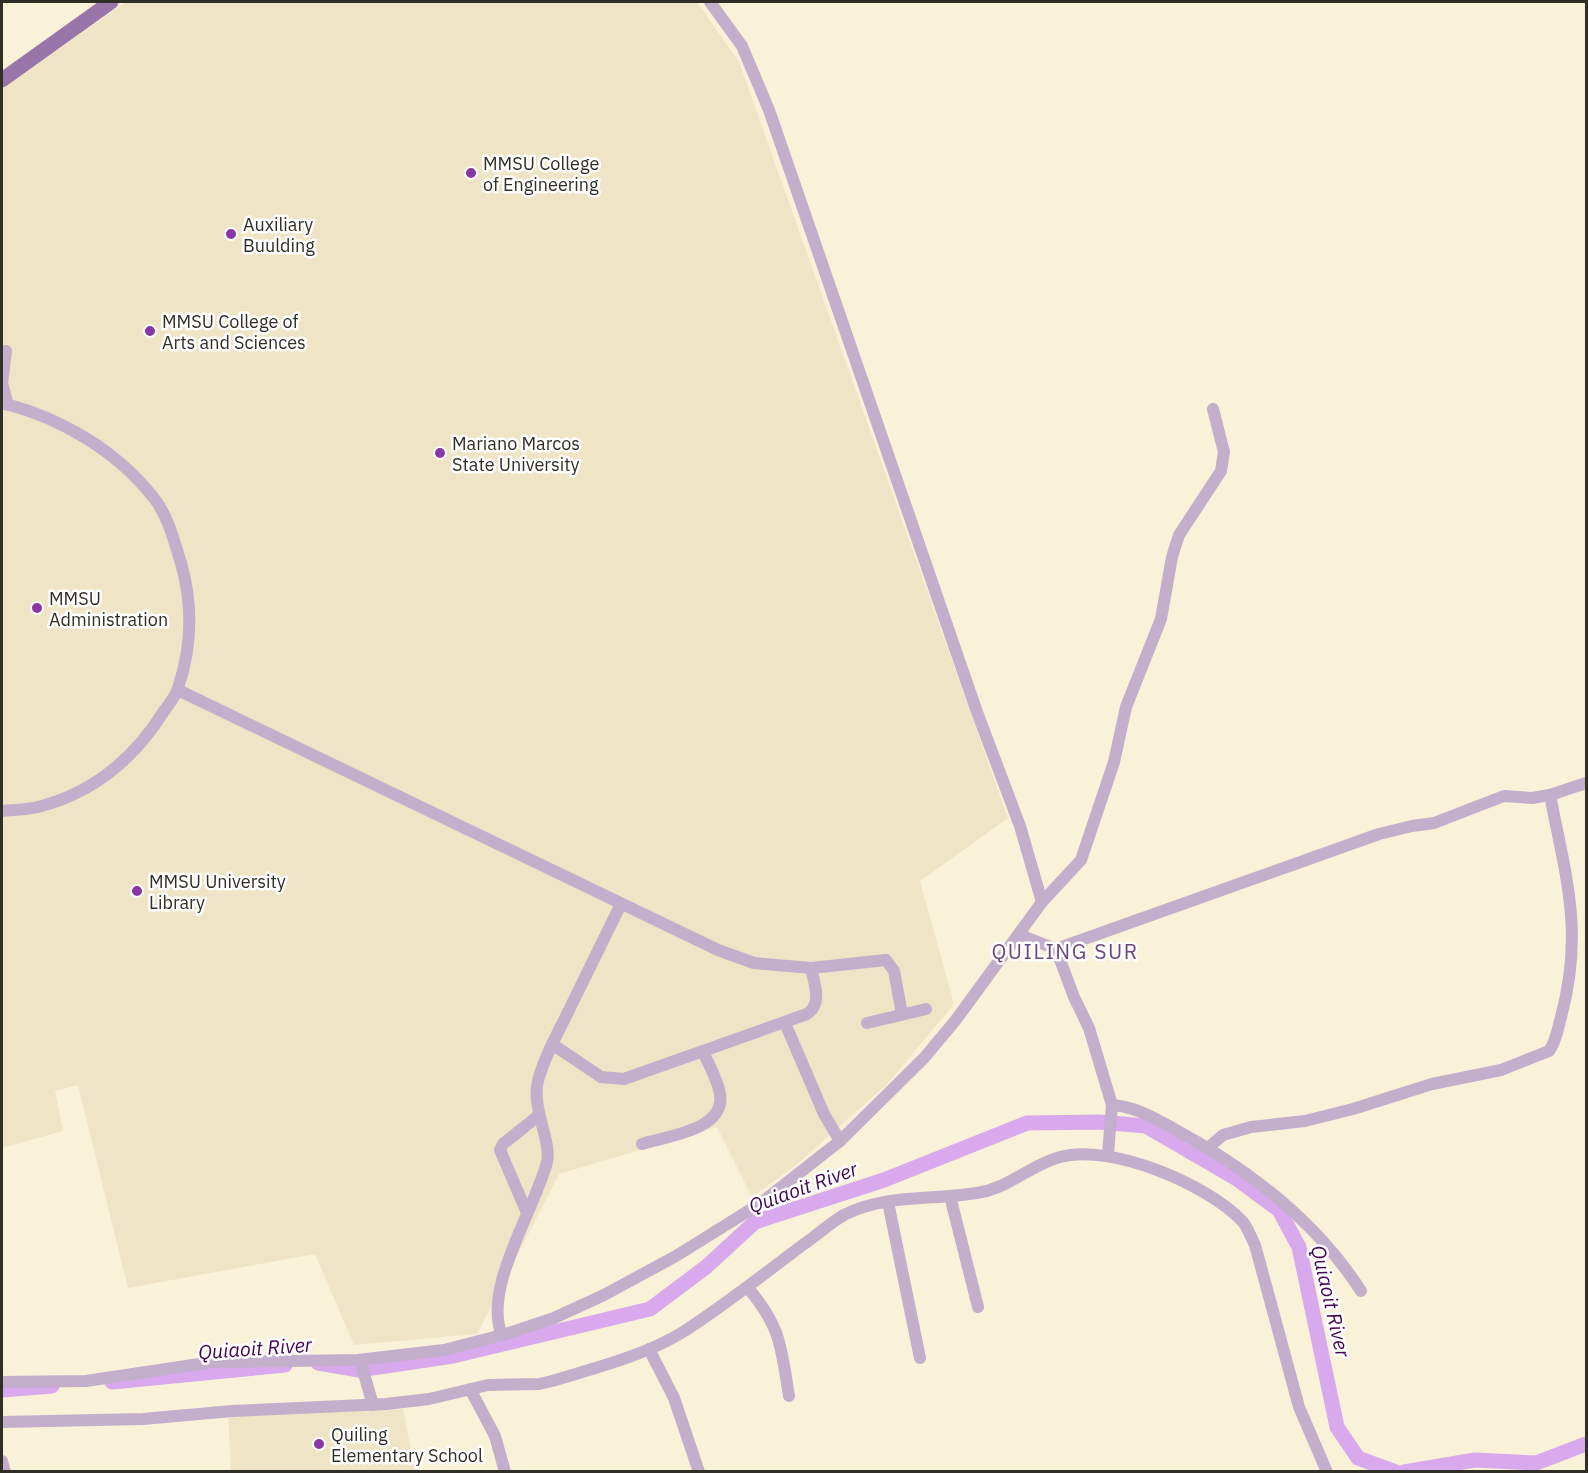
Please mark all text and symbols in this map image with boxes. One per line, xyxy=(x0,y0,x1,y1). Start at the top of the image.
place label: MMSU College of Engineering xyxy=(483,152,599,196)
marker: MMSU College of Engineering xyxy=(464,166,478,180)
place label: Auxiliary Buulding xyxy=(243,213,315,257)
marker: Auxiliary Buulding xyxy=(224,227,238,241)
place label: MMSU College of Arts and Sciences xyxy=(162,310,306,354)
marker: MMSU College of Arts and Sciences xyxy=(143,324,157,338)
place label: Mariano Marcos State University xyxy=(452,432,580,476)
marker: Mariano Marcos State University xyxy=(433,446,447,460)
place label: MMSU Administration xyxy=(49,587,168,631)
marker: MMSU Administration xyxy=(30,601,44,615)
place label: MMSU University Library xyxy=(149,870,286,914)
marker: MMSU University Library xyxy=(130,884,144,898)
district label: QUILING SUR xyxy=(991,937,1139,965)
water label: Quiaoit River xyxy=(745,1155,862,1219)
water label: Quiaoit River xyxy=(1305,1242,1357,1360)
water label: Quiaoit River xyxy=(197,1331,314,1365)
place label: Quiling Elementary School xyxy=(331,1423,483,1467)
marker: Quiling Elementary School xyxy=(312,1437,326,1451)

